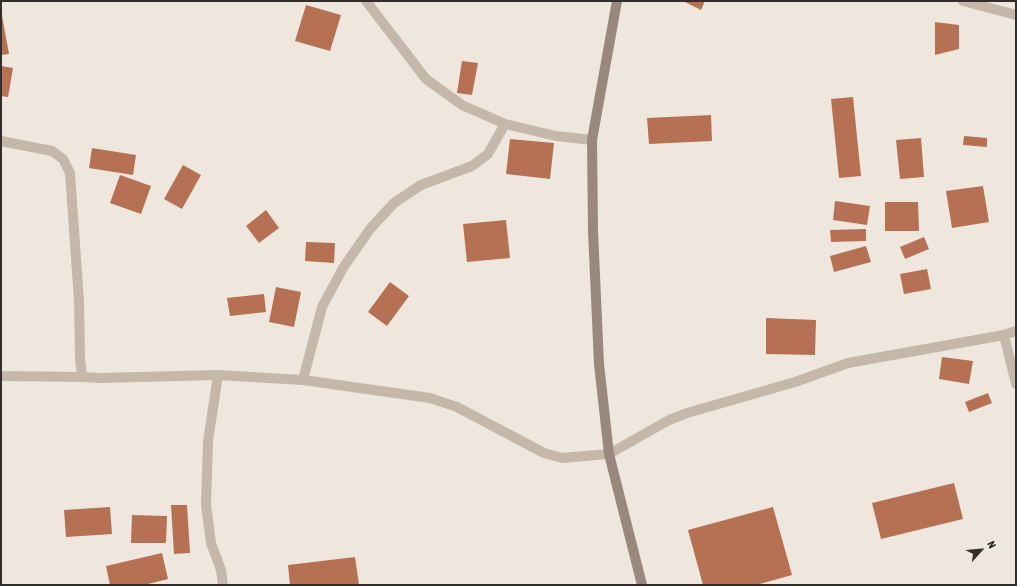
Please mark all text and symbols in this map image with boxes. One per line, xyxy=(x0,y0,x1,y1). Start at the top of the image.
north arrow xyxy=(961,530,1001,570)
text: N xyxy=(985,539,999,550)

